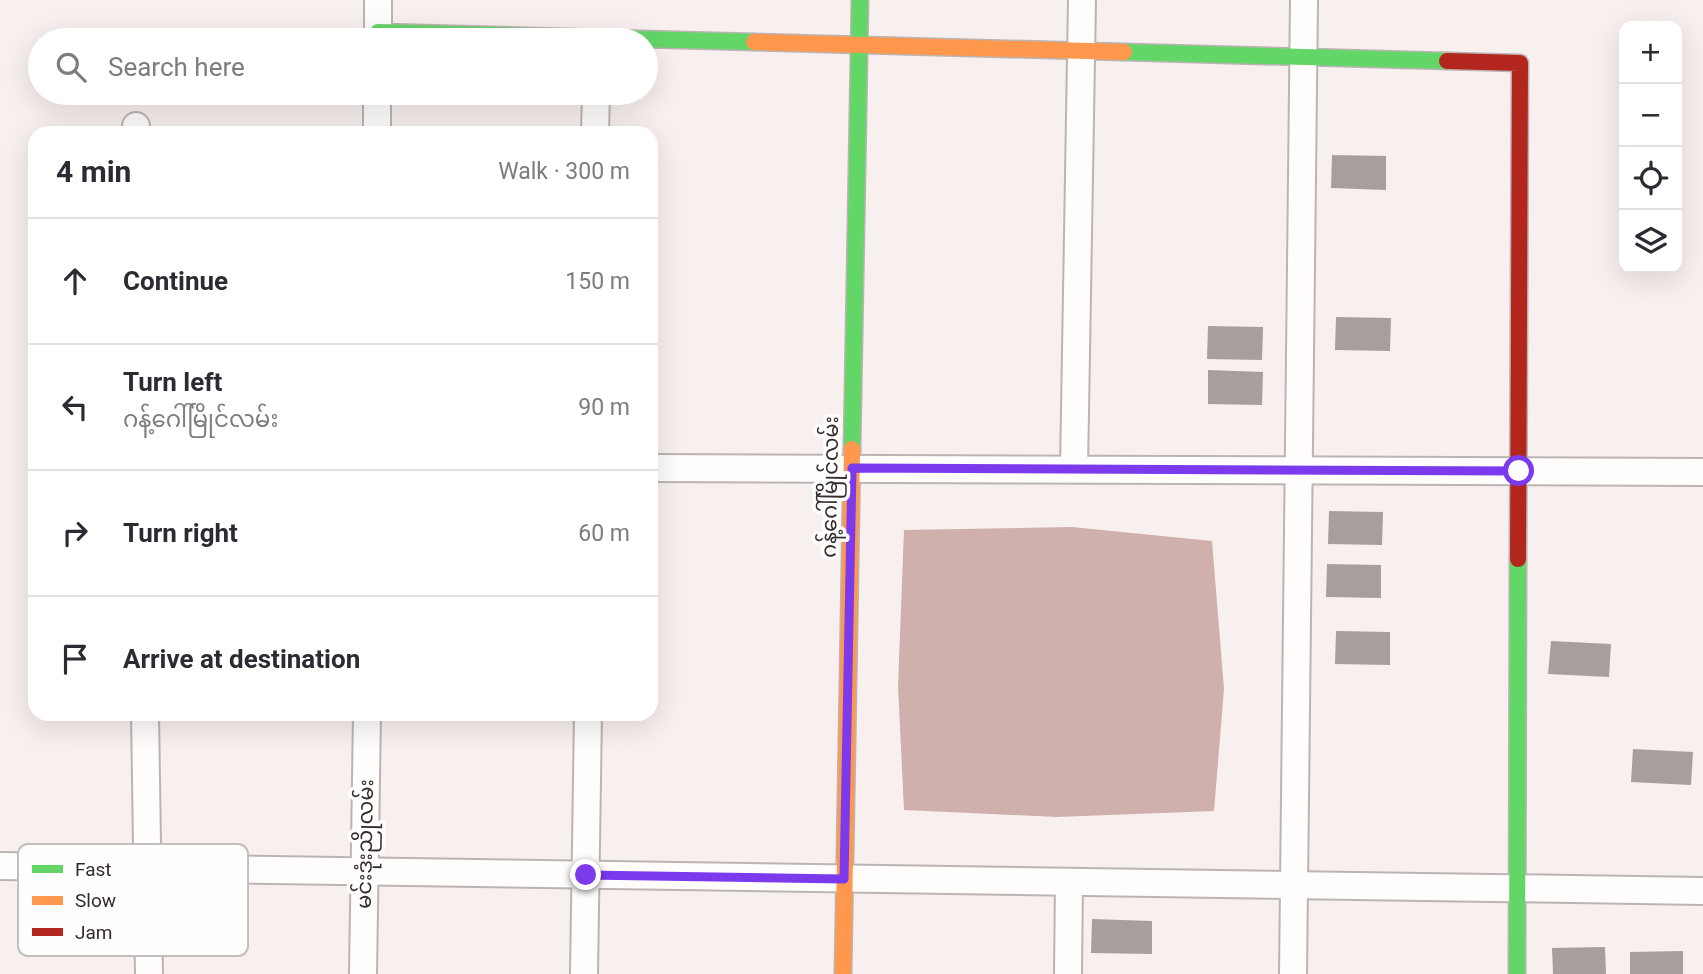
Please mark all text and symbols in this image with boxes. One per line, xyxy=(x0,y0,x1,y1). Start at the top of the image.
map controls xyxy=(1619,21,1682,273)
button: + xyxy=(1619,21,1682,84)
search box xyxy=(28,28,658,105)
icon: search xyxy=(52,48,90,86)
text: Search here xyxy=(108,52,245,82)
button: − xyxy=(1619,84,1682,147)
button: locate xyxy=(1619,147,1682,210)
text: 4 min xyxy=(56,154,131,189)
text: Walk · 300 m xyxy=(498,158,630,185)
button: layers xyxy=(1619,210,1682,273)
icon: ahead xyxy=(56,262,94,300)
text: Continue xyxy=(123,266,228,296)
text: 150 m xyxy=(565,268,630,295)
text: Turn left xyxy=(123,367,222,397)
icon: left xyxy=(56,388,94,426)
text: 90 m xyxy=(578,394,630,421)
text: ဂန့်ဂေါ်မြိုင်လမ်း xyxy=(123,406,278,433)
street label: ဂန့်ဂေါ်မြိုင်လမ်း xyxy=(813,416,848,558)
route start xyxy=(1503,455,1534,486)
icon: right xyxy=(56,514,94,552)
text: Turn right xyxy=(123,518,238,548)
text: 60 m xyxy=(578,520,630,547)
icon: arrive xyxy=(56,640,94,678)
text: Arrive at destination xyxy=(123,644,360,674)
street label: မင်းဒုံးညိုလမ်း xyxy=(348,779,383,909)
legend xyxy=(18,844,248,956)
text: Fast xyxy=(75,858,112,881)
route end xyxy=(570,859,601,890)
text: Slow xyxy=(75,889,116,912)
text: Jam xyxy=(75,921,112,944)

